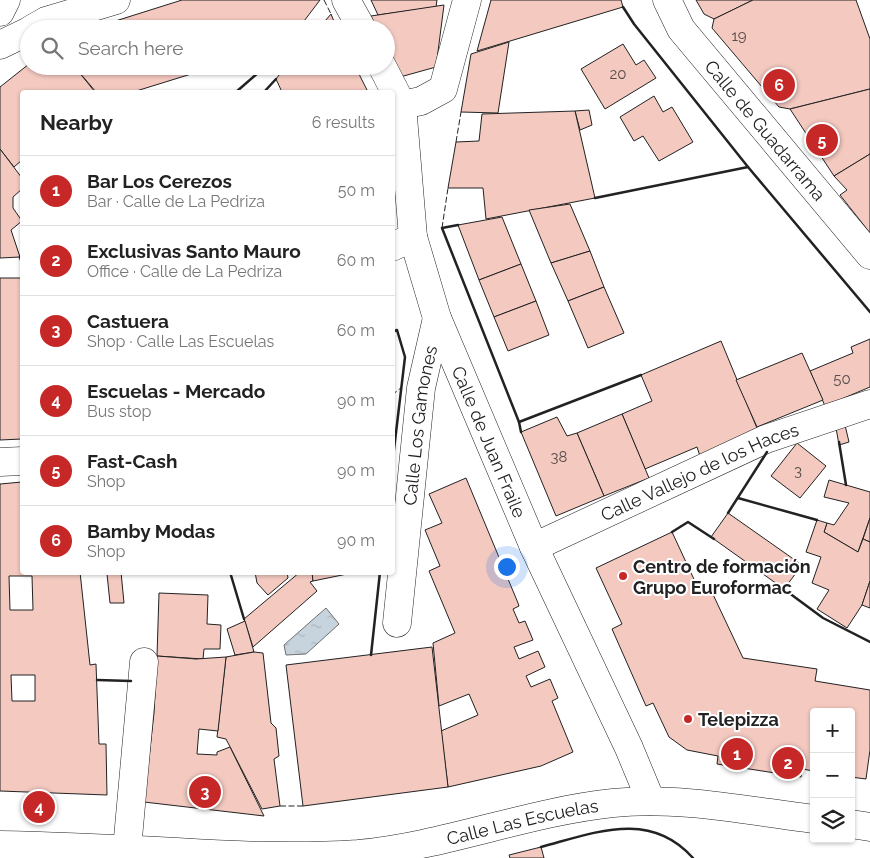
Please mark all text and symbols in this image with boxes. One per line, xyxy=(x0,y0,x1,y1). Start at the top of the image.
search box xyxy=(20,20,395,75)
house number: 19 xyxy=(731,27,747,45)
icon: search xyxy=(38,34,66,62)
text: Search here xyxy=(78,37,184,59)
street label: Calle de Guadarrama xyxy=(701,56,830,205)
house number: 20 xyxy=(610,65,627,83)
pin: 6 xyxy=(763,66,795,104)
text: Nearby xyxy=(40,110,113,135)
text: 6 results xyxy=(312,113,375,132)
pin: 5 xyxy=(806,121,838,159)
text: Bar Los Cerezos xyxy=(87,170,232,192)
text: 1 xyxy=(52,181,60,200)
text: 50 m xyxy=(338,181,375,200)
text: Bar · Calle de La Pedriza xyxy=(87,192,265,211)
text: Exclusivas Santo Mauro xyxy=(87,240,301,262)
text: 2 xyxy=(51,251,61,270)
text: 60 m xyxy=(337,251,375,270)
text: Office · Calle de La Pedriza xyxy=(87,262,282,281)
text: Castuera xyxy=(87,310,169,332)
text: 3 xyxy=(52,321,60,340)
text: 60 m xyxy=(337,321,375,340)
text: Shop · Calle Las Escuelas xyxy=(87,332,274,351)
street label: Calle Los Gamones xyxy=(399,343,441,506)
street label: Calle de Juan Fraile xyxy=(448,363,531,521)
house number: 50 xyxy=(833,370,851,388)
text: Escuelas - Mercado xyxy=(87,380,265,402)
text: 4 xyxy=(51,391,61,410)
text: 90 m xyxy=(337,391,375,410)
text: Bus stop xyxy=(87,402,151,421)
street label: Calle Vallejo de los Haces xyxy=(597,418,801,525)
house number: 38 xyxy=(551,448,568,466)
text: Fast-Cash xyxy=(87,450,177,472)
text: 5 xyxy=(52,461,60,480)
text: 90 m xyxy=(337,461,375,480)
house number: 3 xyxy=(794,462,802,480)
text: Shop xyxy=(87,472,125,491)
text: Bamby Modas xyxy=(87,520,215,542)
text: 6 xyxy=(51,531,61,550)
text: 90 m xyxy=(337,531,375,550)
text: Shop xyxy=(87,542,125,561)
your location xyxy=(494,554,520,580)
place label: Centro de formación Grupo Euroformac xyxy=(633,556,811,598)
marker: Centro de formación Grupo Euroformac xyxy=(617,570,629,582)
map controls xyxy=(810,708,855,843)
button: + xyxy=(810,708,855,753)
place label: Telepizza xyxy=(698,709,779,730)
marker: Telepizza xyxy=(682,713,694,725)
pin: 1 xyxy=(721,735,753,773)
pin: 2 xyxy=(772,744,804,782)
button: − xyxy=(810,753,855,798)
pin: 3 xyxy=(189,773,221,811)
pin: 4 xyxy=(23,788,55,826)
street label: Calle Las Escuelas xyxy=(444,794,600,849)
button: layers xyxy=(810,798,855,843)

